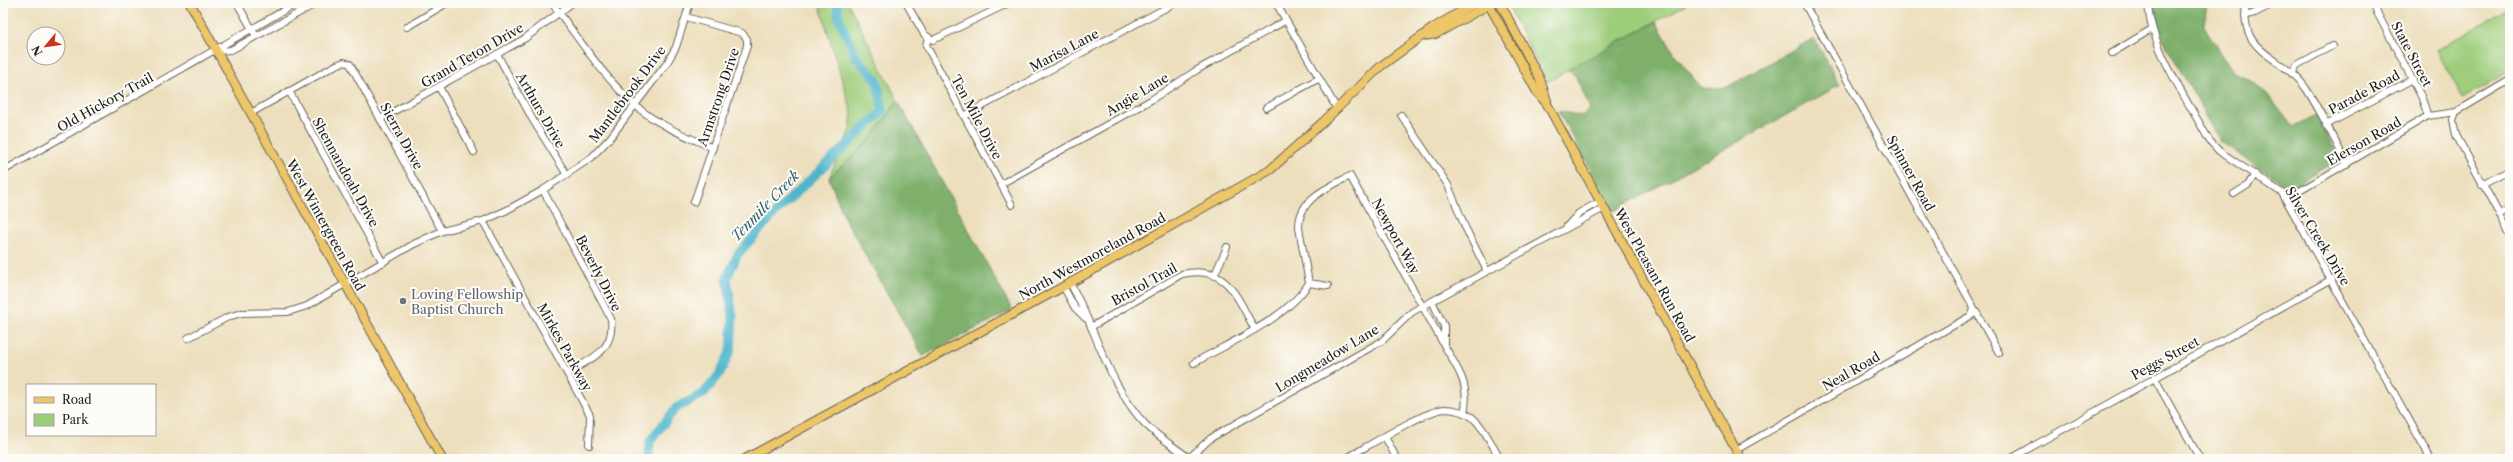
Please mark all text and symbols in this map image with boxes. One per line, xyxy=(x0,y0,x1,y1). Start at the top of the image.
street label: Grand Teton Drive xyxy=(418,19,526,91)
street label: State Street xyxy=(2388,19,2436,90)
street label: Marisa Lane xyxy=(1027,25,1101,75)
north arrow xyxy=(26,26,66,66)
street label: Mantlebrook Drive xyxy=(585,42,669,146)
text: N xyxy=(29,43,46,58)
street label: Armstrong Drive xyxy=(693,46,742,149)
street label: Parade Road xyxy=(2326,67,2402,117)
street label: Old Hickory Trail xyxy=(54,69,156,135)
street label: Arthurs Drive xyxy=(513,69,569,150)
street label: Angie Lane xyxy=(1102,69,1171,119)
street label: Ten Mile Drive xyxy=(948,72,1006,162)
street label: Sierra Drive xyxy=(377,100,427,172)
street label: Elerson Road xyxy=(2324,113,2404,169)
street label: Shennandoah Drive xyxy=(309,115,383,229)
street label: Spinner Road xyxy=(1884,132,1938,214)
street label: West Wintergreen Road xyxy=(283,156,369,294)
water label: Tenmile Creek xyxy=(727,166,804,245)
street label: Silver Creek Drive xyxy=(2282,184,2354,288)
street label: Newport Way xyxy=(1369,195,1424,277)
street label: West Pleasant Run Road xyxy=(1611,204,1699,345)
street label: North Westmoreland Road xyxy=(1016,209,1168,303)
street label: Beverly Drive xyxy=(573,232,625,314)
street label: Bristol Trail xyxy=(1108,259,1180,309)
place label: Loving Fellowship Baptist Church xyxy=(411,286,523,317)
marker: Loving Fellowship Baptist Church xyxy=(398,296,408,306)
street label: Mirkes Parkway xyxy=(534,300,596,394)
street label: Longmeadow Lane xyxy=(1272,321,1382,395)
street label: Peggs Street xyxy=(2128,333,2202,383)
street label: Neal Road xyxy=(1819,348,1883,394)
legend xyxy=(26,384,156,436)
text: Road xyxy=(62,392,92,407)
text: Park xyxy=(62,412,89,427)

